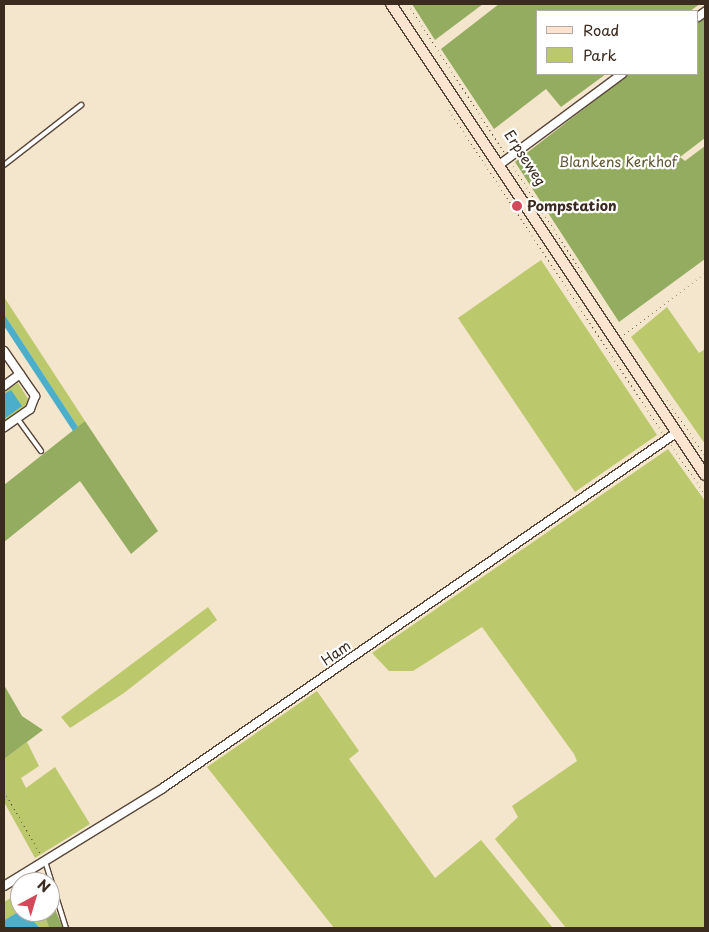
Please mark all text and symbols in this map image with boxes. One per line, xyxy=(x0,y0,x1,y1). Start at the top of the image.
legend xyxy=(536,10,699,75)
text: Road xyxy=(583,18,619,41)
text: Park xyxy=(583,43,617,66)
street label: Erpseweg xyxy=(501,127,549,189)
park label: Blankens Kerkhof xyxy=(559,154,677,170)
place label: Pompstation xyxy=(527,198,617,214)
marker: Pompstation xyxy=(511,200,523,212)
street label: Ham xyxy=(318,637,354,669)
north arrow xyxy=(10,872,60,922)
text: N xyxy=(33,874,55,897)

